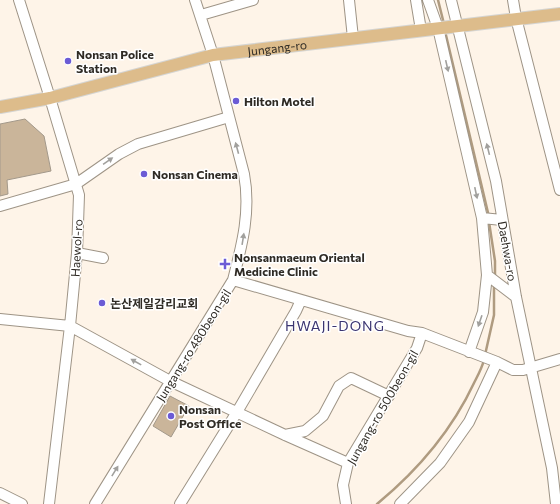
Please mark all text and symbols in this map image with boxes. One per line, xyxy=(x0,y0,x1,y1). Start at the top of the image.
street label: Jungang-ro xyxy=(247,37,308,59)
place label: Nonsan Police Station xyxy=(76,47,154,75)
marker: Nonsan Police Station xyxy=(63,56,73,66)
one-way arrow xyxy=(444,60,450,72)
place label: Hilton Motel xyxy=(244,94,314,108)
marker: Hilton Motel xyxy=(231,96,241,106)
one-way arrow xyxy=(234,142,240,154)
one-way arrow xyxy=(485,143,491,155)
one-way arrow xyxy=(103,157,113,165)
place label: Nonsan Cinema xyxy=(152,167,238,181)
marker: Nonsan Cinema xyxy=(139,169,149,179)
one-way arrow xyxy=(474,187,480,199)
street label: Haewol-ro xyxy=(67,219,85,277)
street label: Daehwa-ro xyxy=(496,220,520,282)
one-way arrow xyxy=(240,233,246,245)
place label: Nonsanmaeum Oriental Medicine Clinic xyxy=(234,250,365,278)
marker: Nonsanmaeum Oriental Medicine Clinic xyxy=(219,258,231,270)
street label: Jungang-ro 480beon-gil xyxy=(153,286,234,404)
place label: 논산제일감리교회 xyxy=(110,296,198,310)
marker: 논산제일감리교회 xyxy=(97,298,107,308)
one-way arrow xyxy=(477,316,483,328)
district label: HWAJI-DONG xyxy=(285,317,385,334)
street label: Jungang-ro 500beon-gil xyxy=(344,347,421,467)
one-way arrow xyxy=(130,359,142,366)
place label: Nonsan Post Office xyxy=(179,402,241,430)
marker: Nonsan Post Office xyxy=(166,411,176,421)
one-way arrow xyxy=(111,466,119,476)

